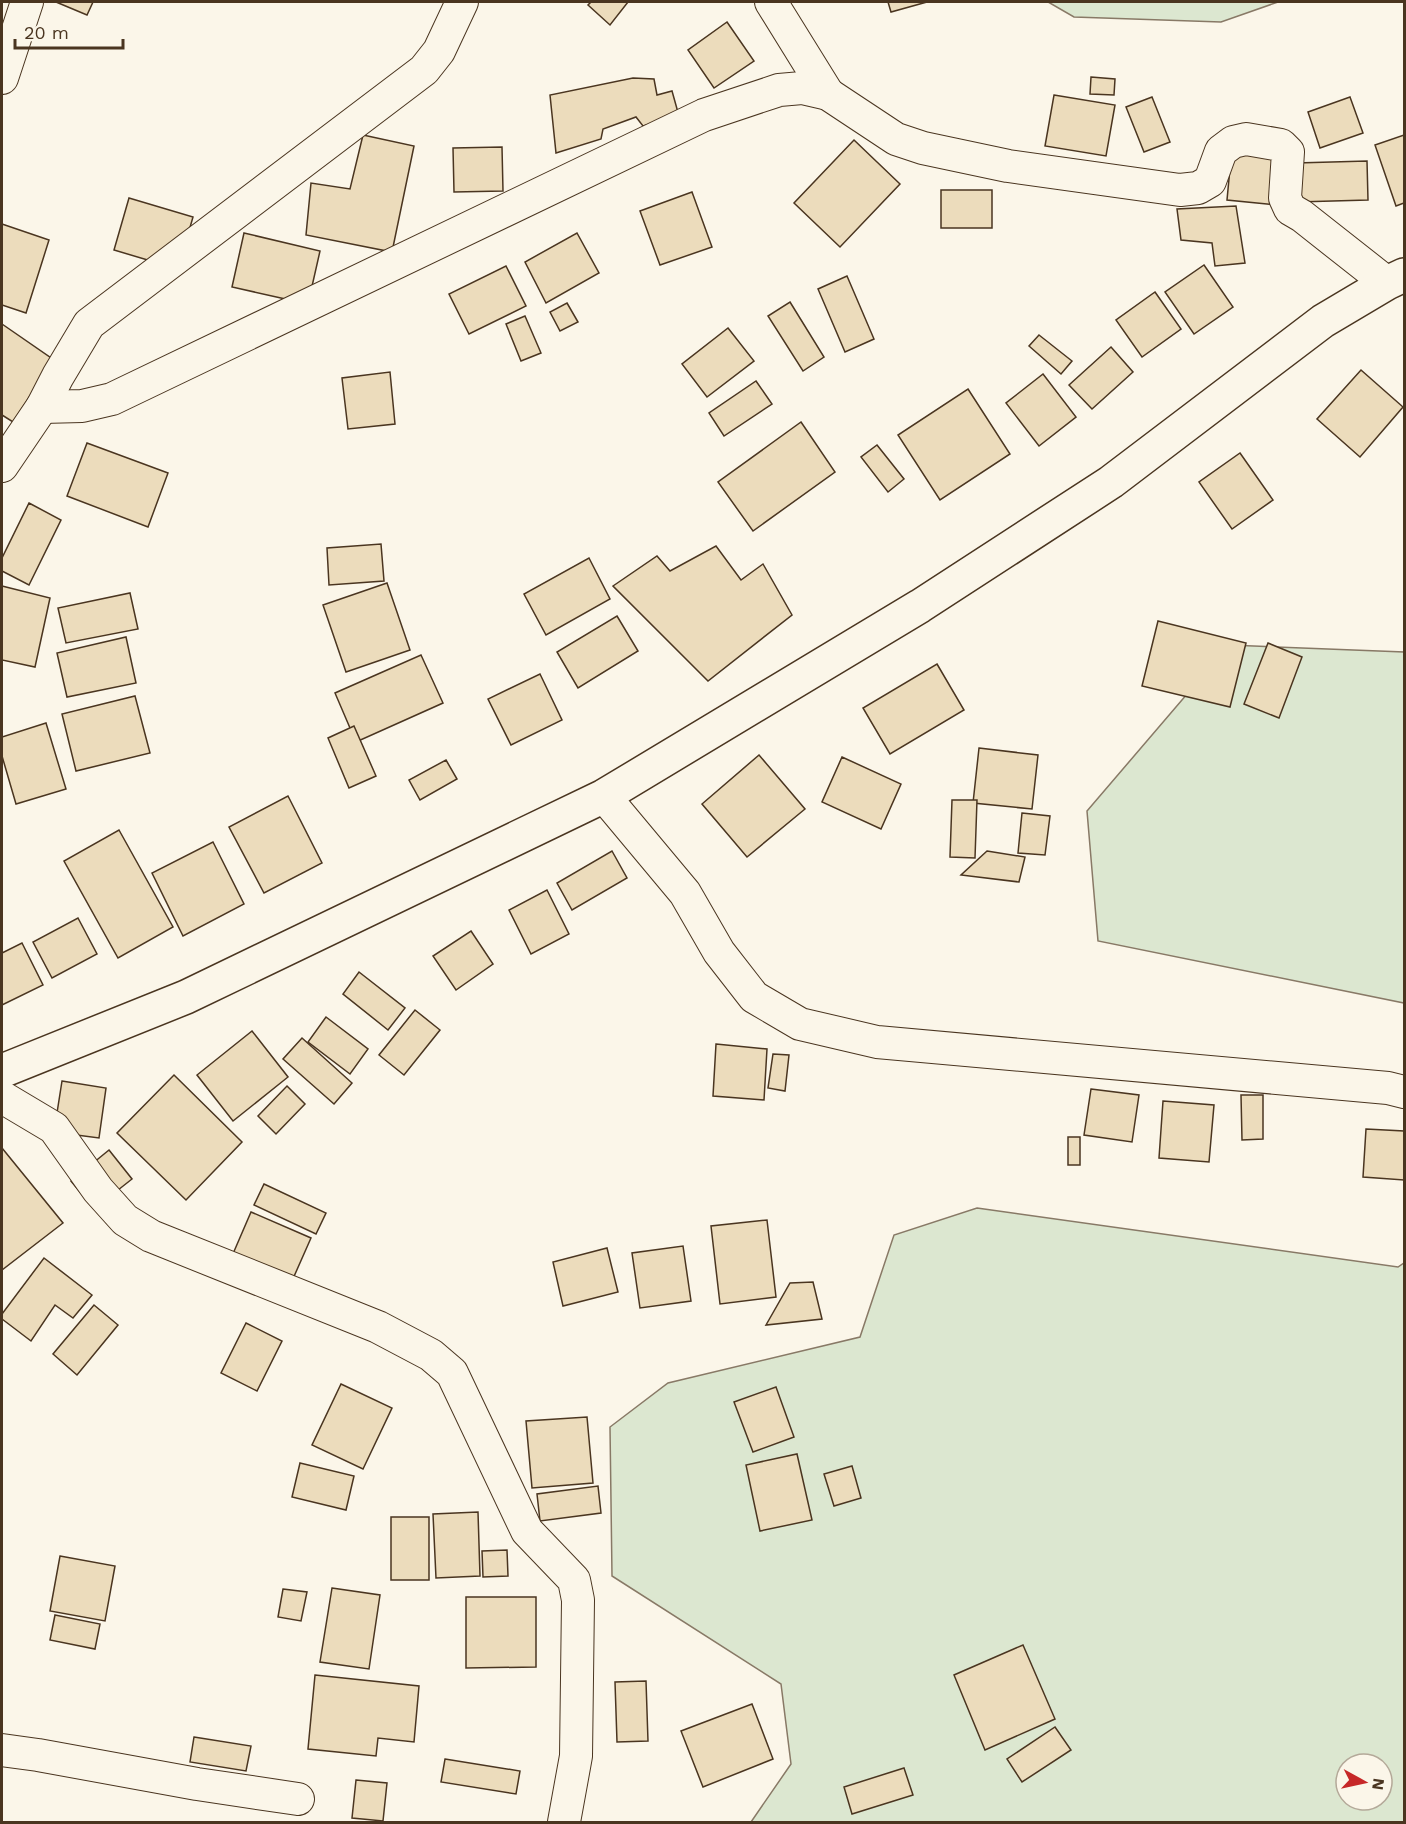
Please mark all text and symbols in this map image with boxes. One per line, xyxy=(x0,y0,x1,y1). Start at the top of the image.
scale bar xyxy=(15,12,123,50)
text: 20 m xyxy=(24,22,69,43)
north arrow xyxy=(1334,1752,1394,1812)
text: N xyxy=(1368,1777,1389,1791)

